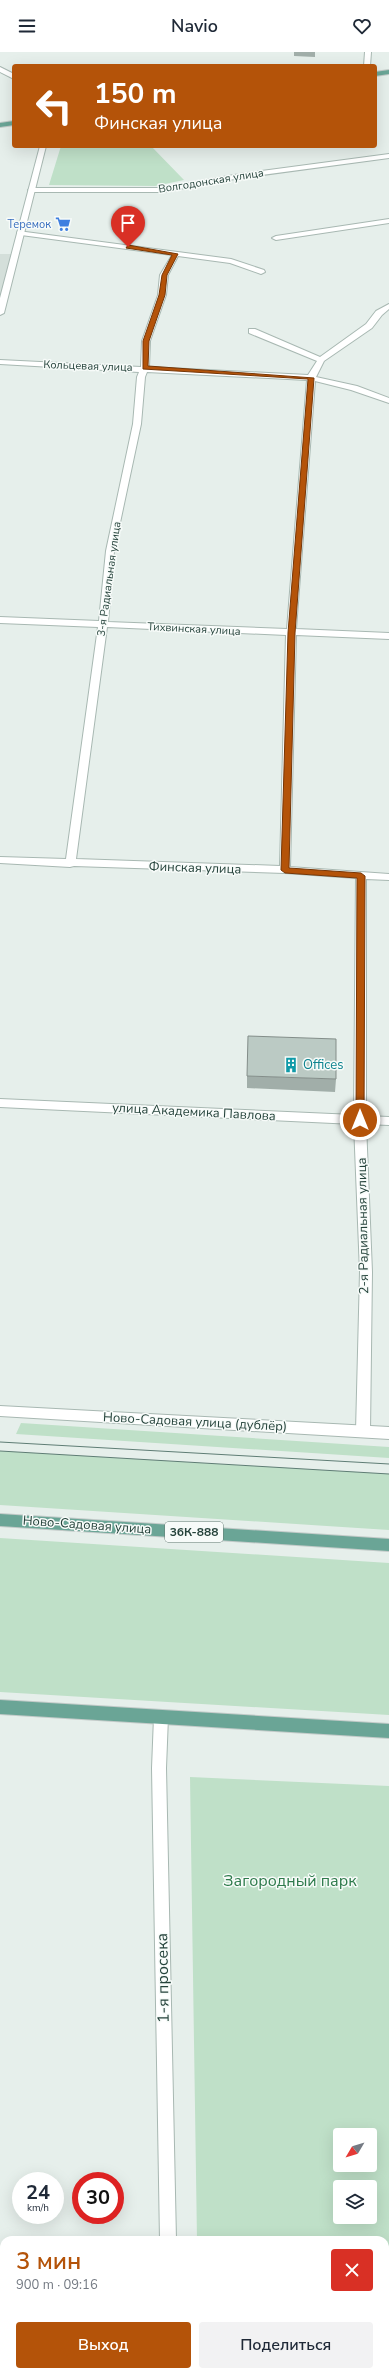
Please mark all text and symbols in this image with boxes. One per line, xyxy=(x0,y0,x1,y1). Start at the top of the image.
text: Navio xyxy=(171,14,218,38)
icon: menu xyxy=(16,15,38,37)
icon: heart xyxy=(351,15,373,37)
text: 150 m xyxy=(94,75,177,113)
icon: left xyxy=(28,80,80,132)
text: Финская улица xyxy=(94,111,223,135)
street label: Волгодонская улица xyxy=(157,165,265,197)
pin xyxy=(111,206,145,247)
icon: arrive xyxy=(117,212,139,234)
supermarket icon: Теремок xyxy=(54,215,72,233)
place label: Теремок xyxy=(8,217,51,232)
street label: Кольцевая улица xyxy=(43,357,133,375)
street label: 3-я Радиальная улица xyxy=(94,521,124,637)
street label: Тихвинская улица xyxy=(147,619,241,639)
street label: Финская улица xyxy=(148,857,242,879)
building icon: Offices xyxy=(282,1056,300,1074)
place label: Offices xyxy=(303,1056,343,1074)
street label: улица Академика Павлова xyxy=(112,1099,276,1125)
position arrow xyxy=(339,1099,381,1141)
street label: 2-я Радиальная улица xyxy=(353,1157,373,1295)
street label: Ново-Садовая улица (дублёр) xyxy=(103,1408,287,1436)
street label: Ново-Садовая улица xyxy=(22,1512,152,1538)
road number: 36К-888 xyxy=(165,1522,223,1542)
park label: Загородный парк xyxy=(223,1870,357,1892)
street label: 1-я просека xyxy=(151,1933,175,2023)
north arrow xyxy=(333,2128,377,2172)
map controls xyxy=(333,2128,377,2224)
speed limit sign: 30 xyxy=(72,2172,124,2224)
text: 24 xyxy=(26,2179,50,2206)
button: layers xyxy=(333,2180,377,2224)
text: km/h xyxy=(27,2201,49,2215)
text: 3 мин xyxy=(16,2245,81,2277)
button: close xyxy=(331,2249,373,2291)
text: 900 m · 09:16 xyxy=(16,2276,98,2294)
button: Выход xyxy=(16,2322,191,2368)
button: Поделиться xyxy=(199,2322,373,2368)

